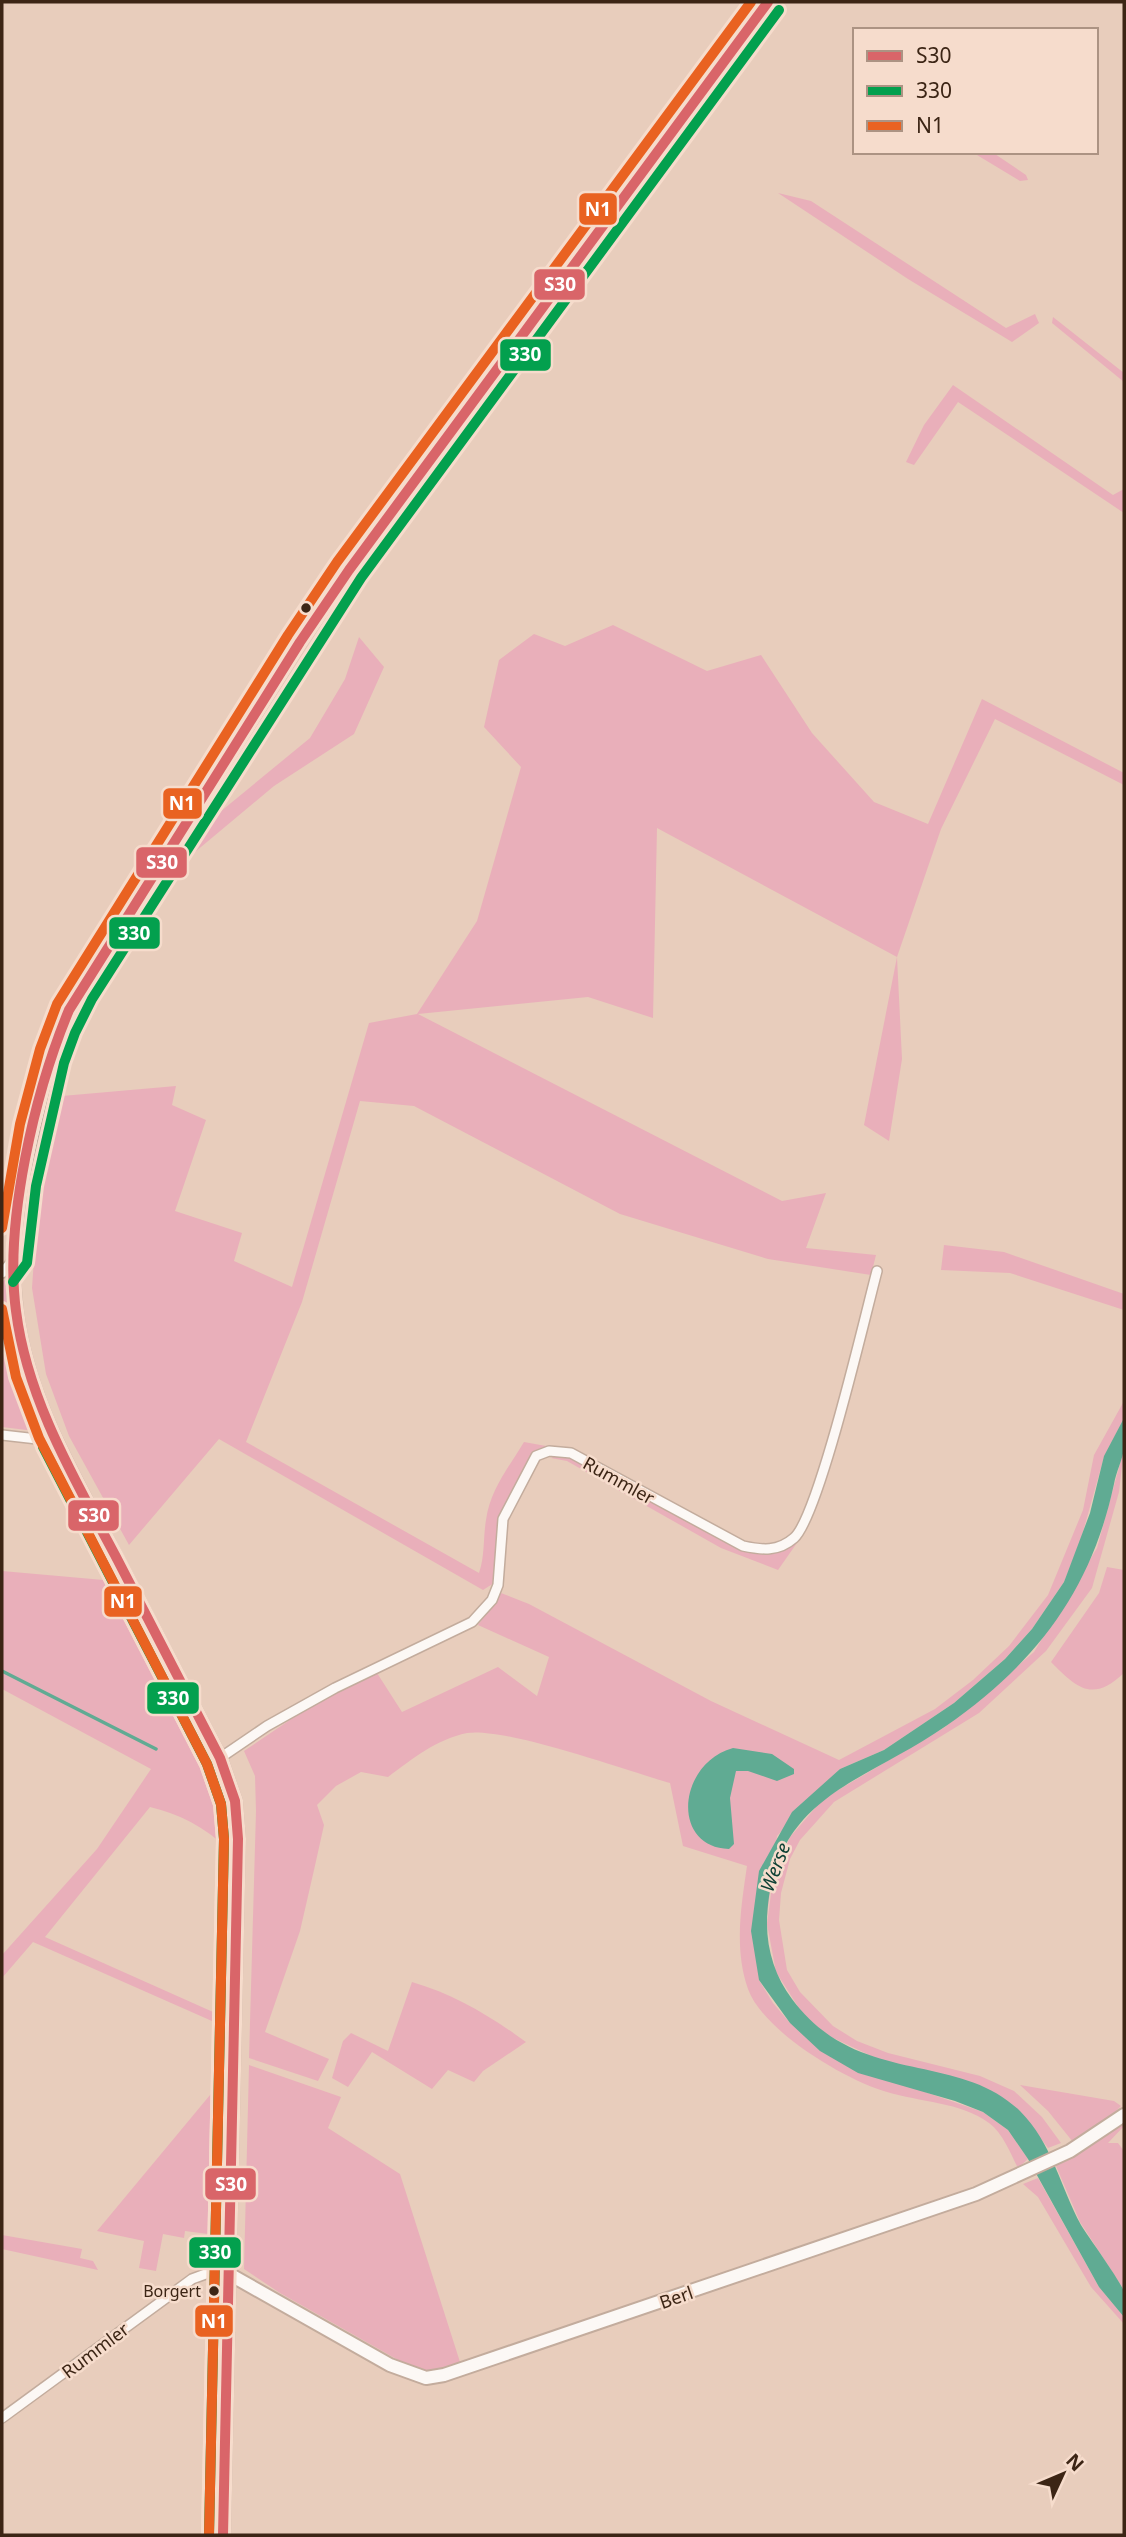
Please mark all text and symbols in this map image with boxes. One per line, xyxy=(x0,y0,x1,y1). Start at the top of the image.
legend xyxy=(853,28,1098,154)
text: S30 xyxy=(916,41,952,69)
text: 330 xyxy=(916,76,952,104)
text: N1 xyxy=(916,111,944,139)
line badge: N1 xyxy=(578,192,618,226)
text: N1 xyxy=(585,196,611,222)
line badge: S30 xyxy=(533,268,586,301)
text: S30 xyxy=(544,271,576,297)
line badge: 330 xyxy=(499,338,552,372)
text: 330 xyxy=(509,341,541,367)
unlabelled marker xyxy=(299,601,313,615)
line badge: N1 xyxy=(162,787,203,820)
text: N1 xyxy=(169,790,195,816)
line badge: S30 xyxy=(135,846,188,879)
text: S30 xyxy=(146,849,178,875)
line badge: 330 xyxy=(108,916,161,950)
text: 330 xyxy=(118,920,150,946)
street label: Rummler xyxy=(579,1451,660,1510)
line badge: S30 xyxy=(67,1499,120,1532)
text: S30 xyxy=(78,1502,110,1528)
line badge: N1 xyxy=(103,1585,143,1618)
text: N1 xyxy=(110,1588,136,1614)
line badge: 330 xyxy=(146,1681,200,1715)
text: 330 xyxy=(157,1685,189,1711)
water label: Werse xyxy=(754,1839,796,1895)
line badge: S30 xyxy=(204,2167,257,2201)
text: S30 xyxy=(215,2171,247,2197)
line badge: 330 xyxy=(188,2236,242,2269)
text: 330 xyxy=(199,2239,231,2265)
place label: Borgert xyxy=(143,2280,201,2302)
street label: Berl xyxy=(656,2280,696,2314)
marker: Borgert xyxy=(207,2284,221,2298)
line badge: N1 xyxy=(194,2304,234,2338)
text: N1 xyxy=(201,2308,227,2334)
street label: Rummler xyxy=(57,2317,134,2383)
north arrow xyxy=(1028,2439,1098,2509)
text: N xyxy=(1061,2448,1090,2477)

